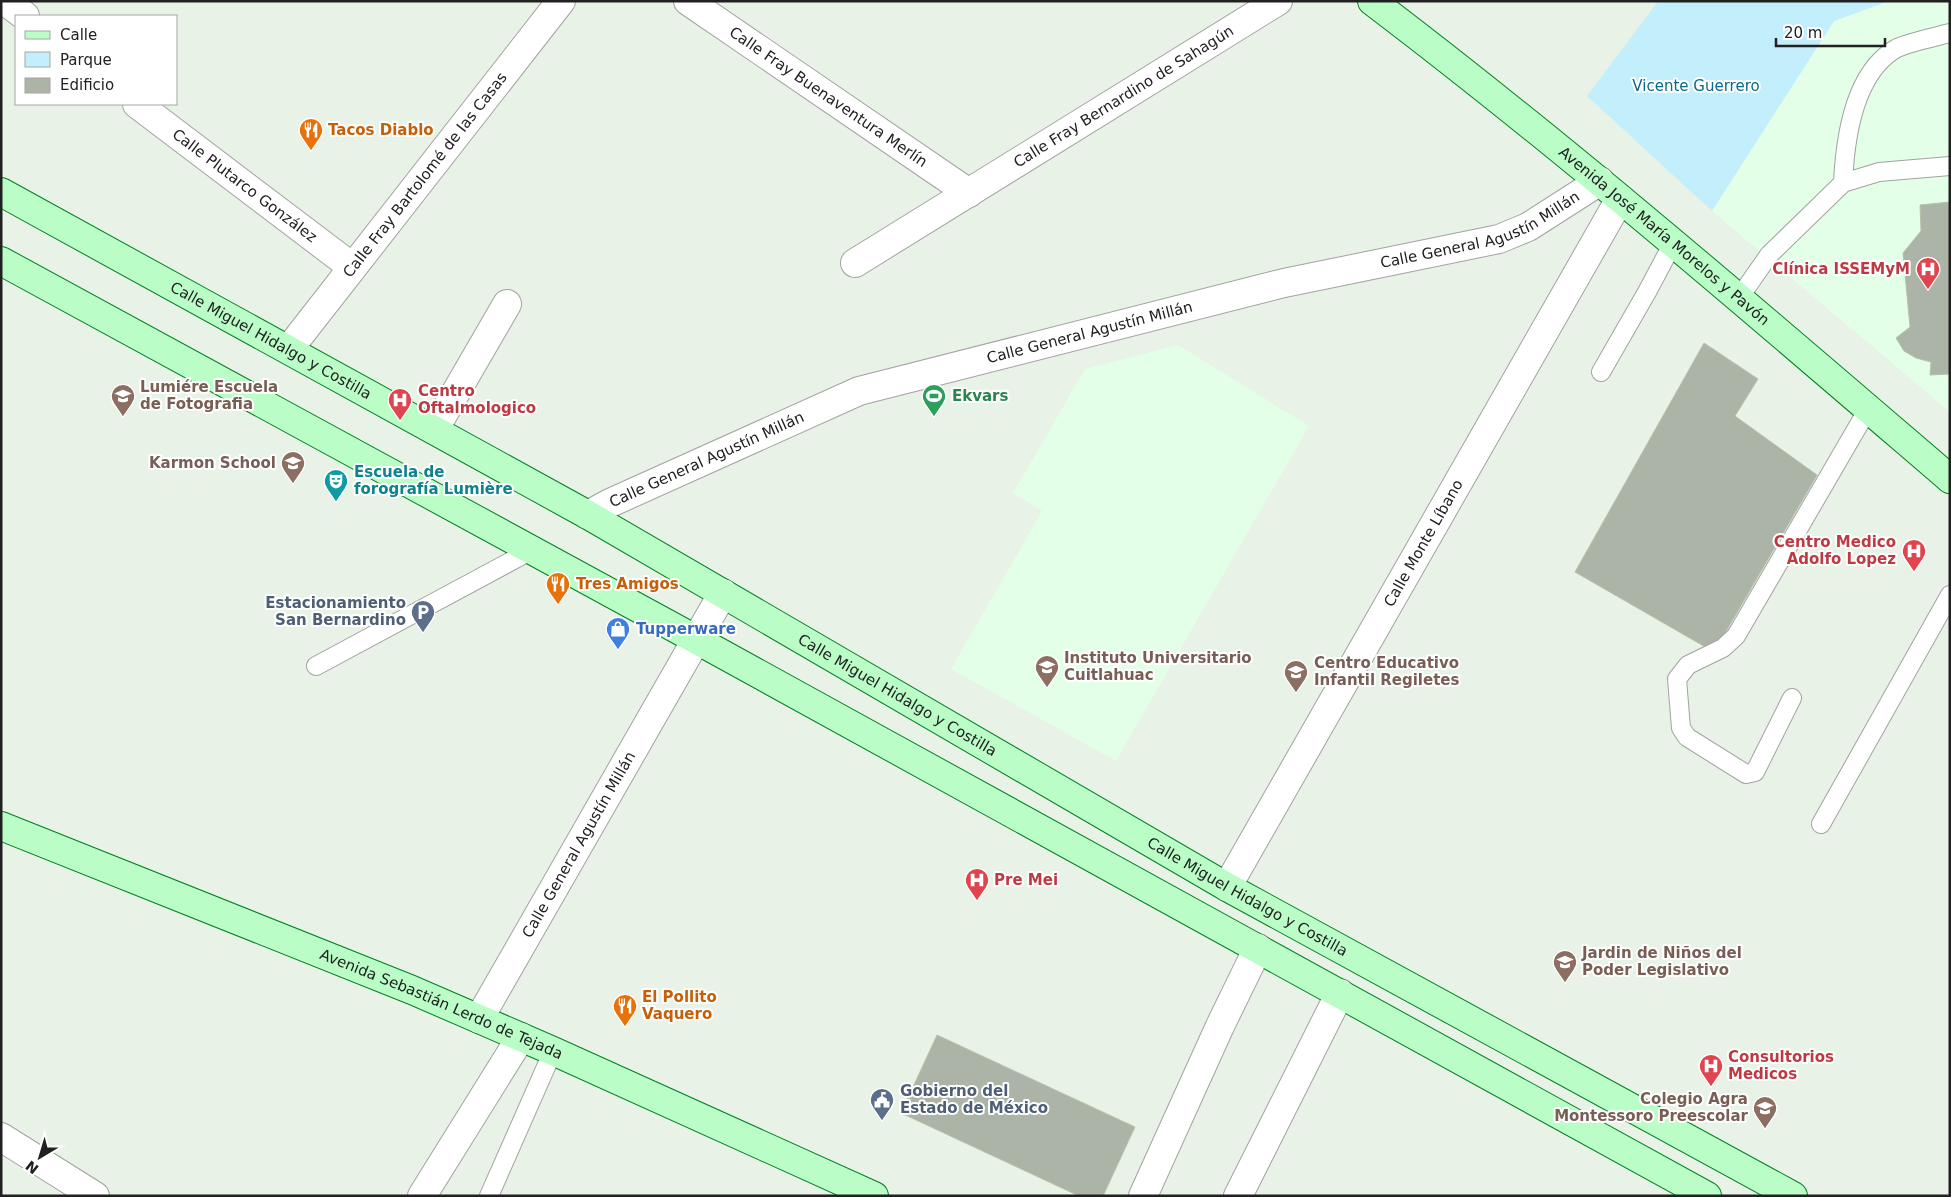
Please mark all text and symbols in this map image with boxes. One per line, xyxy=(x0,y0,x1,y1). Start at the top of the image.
legend xyxy=(15,15,178,105)
scale bar xyxy=(1776,15,1885,47)
street label: Calle Fray Bernardino de Sahagún xyxy=(1010,22,1237,172)
street label: Calle Fray Buenaventura Merlín xyxy=(726,23,931,171)
text: 20 m xyxy=(1784,24,1822,42)
text: Calle xyxy=(60,26,97,44)
text: Parque xyxy=(60,51,112,69)
street label: Calle Fray Bartolomé de las Casas xyxy=(339,69,511,281)
text: Edificio xyxy=(60,76,114,94)
park label: Vicente Guerrero xyxy=(1632,77,1760,95)
restaurant icon: Tacos Diablo xyxy=(298,117,324,151)
place label: Tacos Diablo xyxy=(328,121,434,139)
street label: Calle Plutarco González xyxy=(169,125,320,246)
street label: Avenida José María Morelos y Pavón xyxy=(1555,143,1773,329)
street label: Calle General Agustín Millán xyxy=(1379,187,1583,272)
hospital icon: Clínica ISSEMyM xyxy=(1915,256,1941,290)
place label: Clínica ISSEMyM xyxy=(1772,260,1910,278)
street label: Calle Miguel Hidalgo y Costilla xyxy=(167,278,375,403)
street label: Calle General Agustín Millán xyxy=(985,298,1194,367)
place label: Lumiére Escuela de Fotografia xyxy=(140,378,278,413)
place label: Centro Oftalmologico xyxy=(418,382,536,417)
school or university icon: Lumiére Escuela de Fotografia xyxy=(110,383,136,417)
sports icon: Ekvars xyxy=(921,383,947,417)
hospital icon: Centro Oftalmologico xyxy=(387,387,413,421)
place label: Ekvars xyxy=(952,387,1009,405)
street label: Calle General Agustín Millán xyxy=(606,408,807,511)
school or university icon: Karmon School xyxy=(280,450,306,484)
place label: Karmon School xyxy=(149,454,276,472)
place label: Escuela de forografía Lumière xyxy=(354,463,513,498)
theatre icon: Escuela de forografía Lumière xyxy=(323,468,349,502)
street label: Calle Monte Líbano xyxy=(1380,476,1467,610)
place label: Centro Medico Adolfo Lopez xyxy=(1774,533,1896,568)
hospital icon: Centro Medico Adolfo Lopez xyxy=(1901,538,1927,572)
restaurant icon: Tres Amigos xyxy=(545,571,571,605)
place label: Tres Amigos xyxy=(576,575,679,593)
place label: Estacionamiento San Bernardino xyxy=(265,594,406,629)
parking icon: Estacionamiento San Bernardino xyxy=(410,599,436,633)
shop icon: Tupperware xyxy=(605,616,631,650)
place label: Tupperware xyxy=(636,620,736,638)
street label: Calle Miguel Hidalgo y Costilla xyxy=(795,630,1000,760)
place label: Instituto Universitario Cuitlahuac xyxy=(1064,649,1252,684)
school or university icon: Instituto Universitario Cuitlahuac xyxy=(1034,654,1060,688)
place label: Centro Educativo Infantil Regiletes xyxy=(1314,654,1460,689)
school or university icon: Centro Educativo Infantil Regiletes xyxy=(1283,659,1309,693)
street label: Calle General Agustín Millán xyxy=(518,748,639,941)
street label: Calle Miguel Hidalgo y Costilla xyxy=(1144,833,1351,960)
hospital icon: Pre Mei xyxy=(964,867,990,901)
place label: Pre Mei xyxy=(994,871,1058,889)
place label: Jardin de Niños del Poder Legislativo xyxy=(1581,944,1742,979)
street label: Avenida Sebastián Lerdo de Tejada xyxy=(317,945,566,1063)
school or university icon: Jardin de Niños del Poder Legislativo xyxy=(1552,949,1578,983)
place label: El Pollito Vaquero xyxy=(642,988,717,1023)
restaurant icon: El Pollito Vaquero xyxy=(612,993,638,1027)
place label: Consultorios Medicos xyxy=(1728,1048,1834,1083)
hospital icon: Consultorios Medicos xyxy=(1698,1053,1724,1087)
place label: Gobierno del Estado de México xyxy=(900,1082,1048,1117)
public building icon: Gobierno del Estado de México xyxy=(869,1087,895,1121)
place label: Colegio Agra Montessoro Preescolar xyxy=(1554,1090,1749,1125)
school or university icon: Colegio Agra Montessoro Preescolar xyxy=(1752,1095,1778,1129)
north arrow xyxy=(15,1132,65,1182)
text: N xyxy=(22,1157,42,1177)

